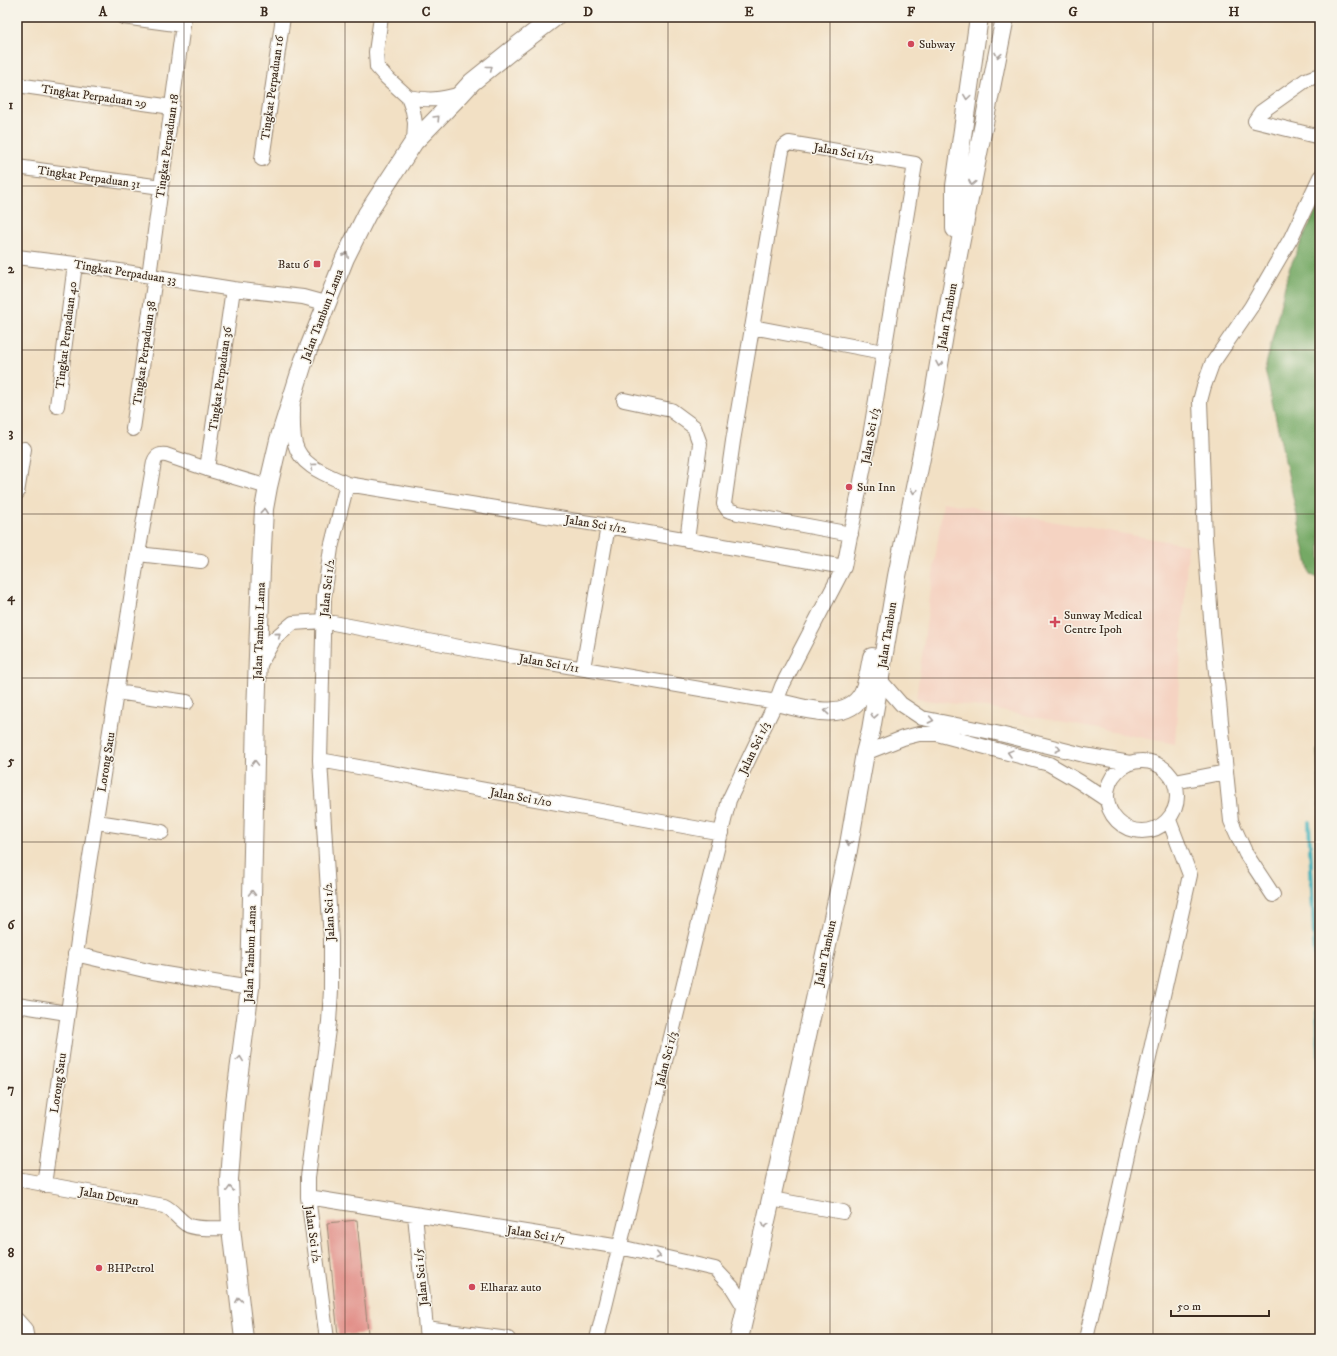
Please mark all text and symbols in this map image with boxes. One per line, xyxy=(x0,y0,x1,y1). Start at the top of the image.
text: A xyxy=(98,4,108,20)
text: B xyxy=(260,4,268,20)
text: C xyxy=(422,4,431,20)
text: D xyxy=(583,4,593,20)
text: E xyxy=(744,4,754,20)
text: F xyxy=(907,4,916,20)
text: G xyxy=(1068,4,1078,20)
text: H xyxy=(1229,4,1240,20)
street label: Tingkat Perpaduan 16 xyxy=(258,34,287,141)
place label: Subway xyxy=(919,37,955,52)
marker: Subway xyxy=(906,39,916,49)
one-way arrow xyxy=(994,52,1002,58)
one-way arrow xyxy=(485,65,492,72)
street label: Tingkat Perpaduan 29 xyxy=(40,82,148,111)
street label: Tingkat Perpaduan 18 xyxy=(153,93,182,199)
one-way arrow xyxy=(963,94,972,100)
text: 1 xyxy=(9,97,14,113)
one-way arrow xyxy=(433,115,440,123)
street label: Jalan Sci 1/13 xyxy=(812,140,875,165)
street label: Tingkat Perpaduan 31 xyxy=(37,163,141,192)
one-way arrow xyxy=(969,180,977,186)
one-way arrow xyxy=(341,251,349,259)
street label: Tingkat Perpaduan 33 xyxy=(73,257,177,288)
place label: Batu 6 xyxy=(278,257,310,272)
marker: Batu 6 xyxy=(312,259,322,269)
text: 2 xyxy=(8,261,15,277)
street label: Jalan Tambun Lama xyxy=(298,266,347,364)
street label: Tingkat Perpaduan 40 xyxy=(52,280,81,390)
street label: Jalan Tambun xyxy=(934,281,961,351)
street label: Tingkat Perpaduan 38 xyxy=(130,300,159,406)
street label: Tingkat Perpaduan 36 xyxy=(206,325,235,432)
one-way arrow xyxy=(935,361,944,367)
street label: Jalan Sci 1/3 xyxy=(858,407,883,466)
text: 3 xyxy=(9,425,14,441)
one-way arrow xyxy=(310,464,317,471)
place label: Sun Inn xyxy=(857,480,896,495)
marker: Sun Inn xyxy=(844,482,854,492)
one-way arrow xyxy=(910,488,919,494)
one-way arrow xyxy=(260,508,269,514)
street label: Jalan Sci 1/12 xyxy=(563,512,628,537)
street label: Jalan Sci 1/2 xyxy=(317,558,338,619)
street label: Jalan Tambun Lama xyxy=(250,581,269,681)
text: 4 xyxy=(6,589,15,606)
street label: Jalan Tambun xyxy=(875,600,900,670)
place label: Sunway Medical Centre Ipoh xyxy=(1064,608,1142,637)
marker: Sunway Medical Centre Ipoh xyxy=(1049,616,1061,628)
one-way arrow xyxy=(274,633,281,640)
street label: Jalan Sci 1/11 xyxy=(517,651,580,676)
one-way arrow xyxy=(824,707,830,716)
one-way arrow xyxy=(870,712,878,719)
one-way arrow xyxy=(928,716,934,724)
street label: Jalan Sci 1/3 xyxy=(735,719,773,778)
street label: Lorong Satu xyxy=(94,731,119,793)
one-way arrow xyxy=(1055,744,1061,752)
one-way arrow xyxy=(1007,750,1013,758)
text: 5 xyxy=(7,753,15,769)
one-way arrow xyxy=(251,760,259,766)
street label: Jalan Sci 1/10 xyxy=(488,784,553,810)
one-way arrow xyxy=(846,840,854,846)
street label: Jalan Sci 1/2 xyxy=(320,883,339,942)
one-way arrow xyxy=(248,890,256,896)
street label: Jalan Tambun Lama xyxy=(241,904,260,1004)
text: 6 xyxy=(8,917,16,933)
street label: Jalan Tambun xyxy=(811,918,840,988)
street label: Jalan Sci 1/3 xyxy=(652,1030,681,1089)
street label: Lorong Satu xyxy=(47,1052,70,1114)
one-way arrow xyxy=(235,1056,244,1062)
text: 7 xyxy=(8,1081,15,1097)
street label: Jalan Dewan xyxy=(77,1184,141,1209)
one-way arrow xyxy=(225,1186,234,1192)
street label: Jalan Sci 1/2 xyxy=(301,1203,324,1264)
one-way arrow xyxy=(762,1221,770,1228)
street label: Jalan Sci 1/7 xyxy=(505,1222,566,1246)
text: 8 xyxy=(8,1245,15,1261)
street label: Jalan Sci 1/5 xyxy=(411,1247,432,1308)
one-way arrow xyxy=(654,1252,661,1260)
place label: BHPetrol xyxy=(107,1261,154,1276)
marker: BHPetrol xyxy=(94,1263,104,1273)
place label: Elharaz auto xyxy=(480,1280,542,1295)
marker: Elharaz auto xyxy=(467,1282,477,1292)
scale bar xyxy=(1171,1292,1269,1318)
one-way arrow xyxy=(235,1297,244,1303)
text: 50 m xyxy=(1177,1299,1201,1314)

